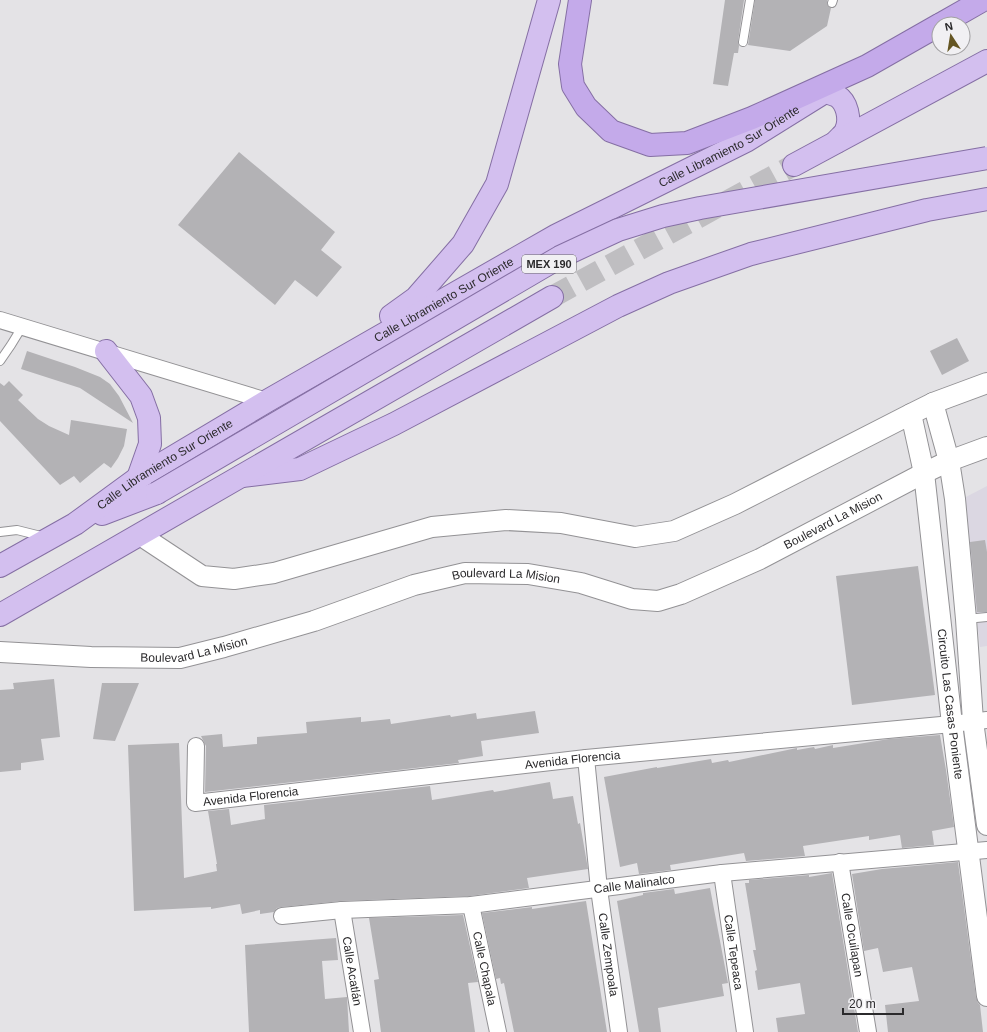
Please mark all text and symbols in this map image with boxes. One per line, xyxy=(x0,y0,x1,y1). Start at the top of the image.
north arrow xyxy=(931,16,971,56)
text: N xyxy=(944,20,954,33)
street label: Calle Libramiento Sur Oriente xyxy=(656,102,802,190)
street label: Calle Libramiento Sur Oriente xyxy=(372,254,516,345)
road number: MEX 190 xyxy=(522,255,576,273)
street label: Calle Libramiento Sur Oriente xyxy=(94,416,236,513)
street label: Boulevard La Mision xyxy=(782,489,884,552)
street label: Boulevard La Mision xyxy=(450,566,561,586)
street label: Circuito Las Casas Poniente xyxy=(934,628,966,781)
street label: Boulevard La Mision xyxy=(140,634,249,665)
street label: Avenida Florencia xyxy=(524,748,621,772)
street label: Avenida Florencia xyxy=(202,784,299,809)
street label: Calle Malinalco xyxy=(593,872,676,896)
street label: Calle Ocuilapan xyxy=(838,892,866,978)
street label: Calle Zempoala xyxy=(595,912,621,998)
street label: Calle Tepeaca xyxy=(721,914,746,991)
street label: Calle Chapala xyxy=(470,930,499,1007)
street label: Calle Acatlán xyxy=(339,935,365,1007)
scale bar xyxy=(843,990,903,1016)
text: 20 m xyxy=(849,997,876,1011)

